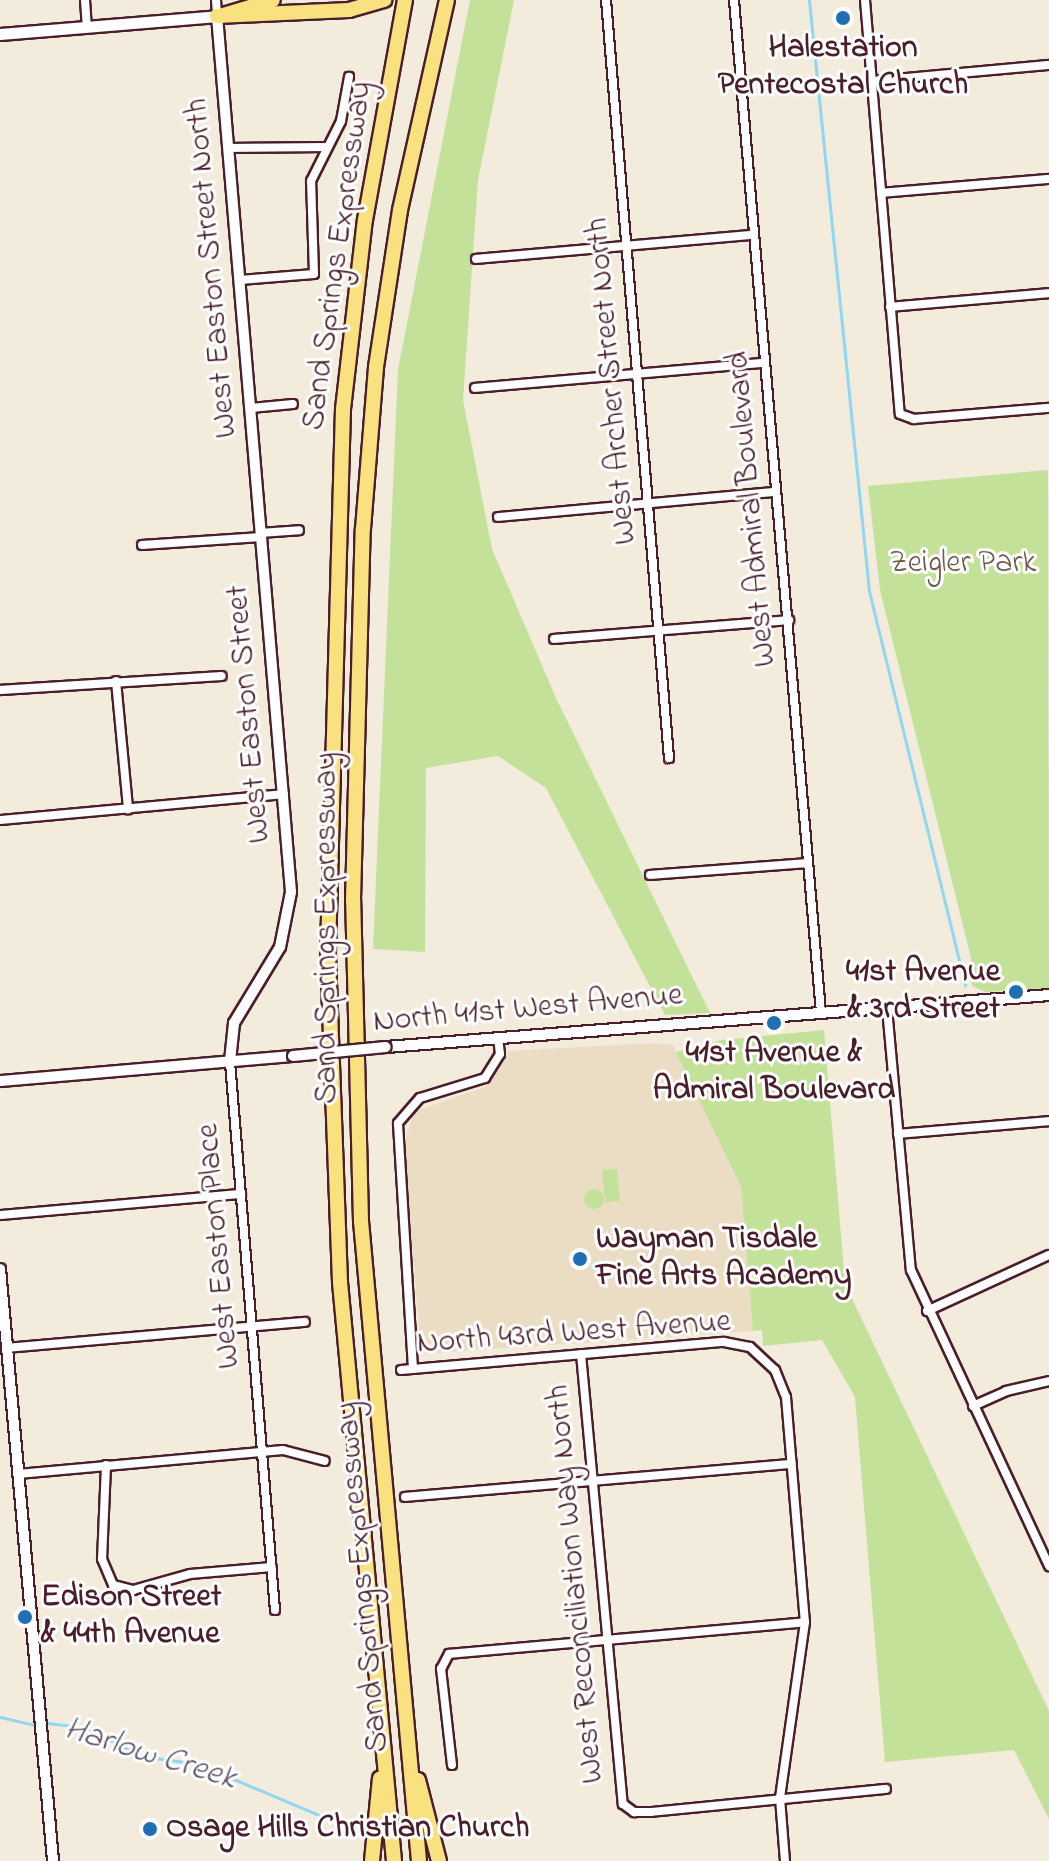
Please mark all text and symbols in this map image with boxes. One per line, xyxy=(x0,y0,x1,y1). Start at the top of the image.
marker: Halestation Pentecostal Church xyxy=(834,9,852,27)
place label: Halestation Pentecostal Church xyxy=(718,31,968,106)
street label: Sand Springs Expressway xyxy=(296,79,382,433)
street label: West Easton Street North xyxy=(179,96,247,440)
street label: West Archer Street North xyxy=(580,216,646,546)
street label: West Admiral Boulevard xyxy=(720,350,786,668)
park label: Zeigler Park xyxy=(890,545,1036,583)
street label: West Easton Street xyxy=(220,583,280,845)
street label: Sand Springs Expressway xyxy=(309,752,347,1104)
place label: 41st Avenue & 3rd Street xyxy=(846,955,1000,1030)
street label: North 41st West Avenue xyxy=(372,977,684,1043)
marker: 41st Avenue & 3rd Street xyxy=(1007,983,1025,1001)
marker: 41st Avenue & Admiral Boulevard xyxy=(765,1014,783,1032)
place label: 41st Avenue & Admiral Boulevard xyxy=(653,1036,895,1111)
street label: West Easton Place xyxy=(190,1122,250,1370)
place label: Wayman Tisdale Fine Arts Academy xyxy=(596,1222,851,1297)
marker: Wayman Tisdale Fine Arts Academy xyxy=(571,1250,589,1268)
street label: North 43rd West Avenue xyxy=(416,1304,732,1364)
street label: West Reconciliation Way North xyxy=(540,1383,614,1785)
street label: Sand Springs Expressway xyxy=(330,1400,398,1754)
place label: Edison Street & 44th Avenue xyxy=(41,1580,221,1655)
marker: Edison Street & 44th Avenue xyxy=(16,1608,34,1626)
water label: Harlow Creek xyxy=(59,1710,241,1800)
place label: Osage Hills Christian Church xyxy=(166,1810,529,1848)
marker: Osage Hills Christian Church xyxy=(141,1820,159,1838)

